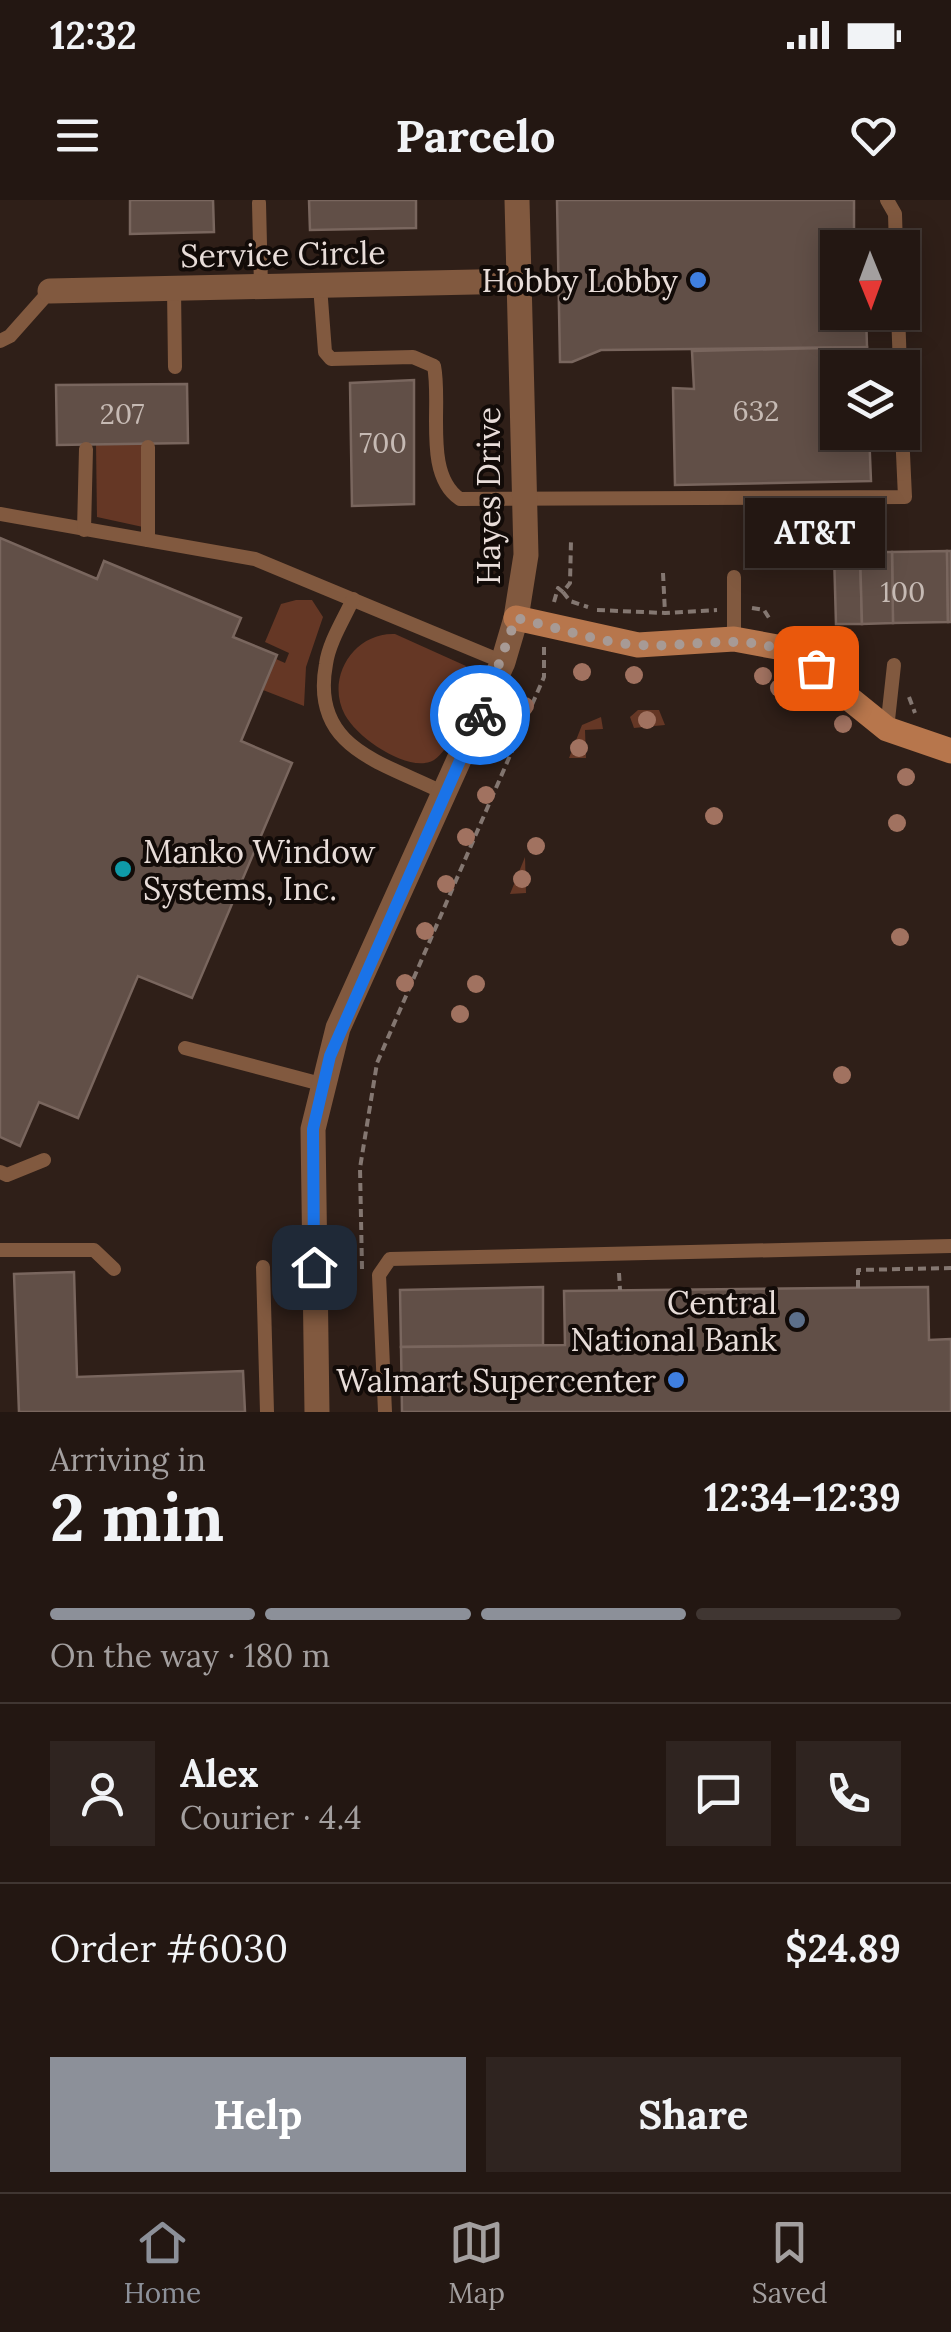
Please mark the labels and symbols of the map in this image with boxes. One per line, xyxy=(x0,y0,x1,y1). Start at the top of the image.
north arrow xyxy=(820,230,920,330)
street label: Service Circle xyxy=(180,232,386,276)
place label: Hobby Lobby xyxy=(482,260,678,301)
marker: Hobby Lobby xyxy=(687,269,709,291)
house number: 632 xyxy=(733,393,779,429)
house number: 207 xyxy=(100,396,144,432)
street label: Hayes Drive xyxy=(468,407,509,585)
house number: 700 xyxy=(359,425,407,461)
callout: AT&T xyxy=(746,498,886,568)
house number: 100 xyxy=(881,574,925,610)
pin xyxy=(774,626,859,711)
courier xyxy=(430,665,530,765)
place label: Manko Window Systems, Inc. xyxy=(143,831,376,909)
marker: Manko Window Systems, Inc. xyxy=(112,858,134,880)
pin xyxy=(272,1225,357,1310)
place label: Central National Bank xyxy=(570,1282,777,1360)
marker: Central National Bank xyxy=(786,1309,808,1331)
place label: Walmart Supercenter xyxy=(336,1360,656,1401)
marker: Walmart Supercenter xyxy=(665,1369,687,1391)

